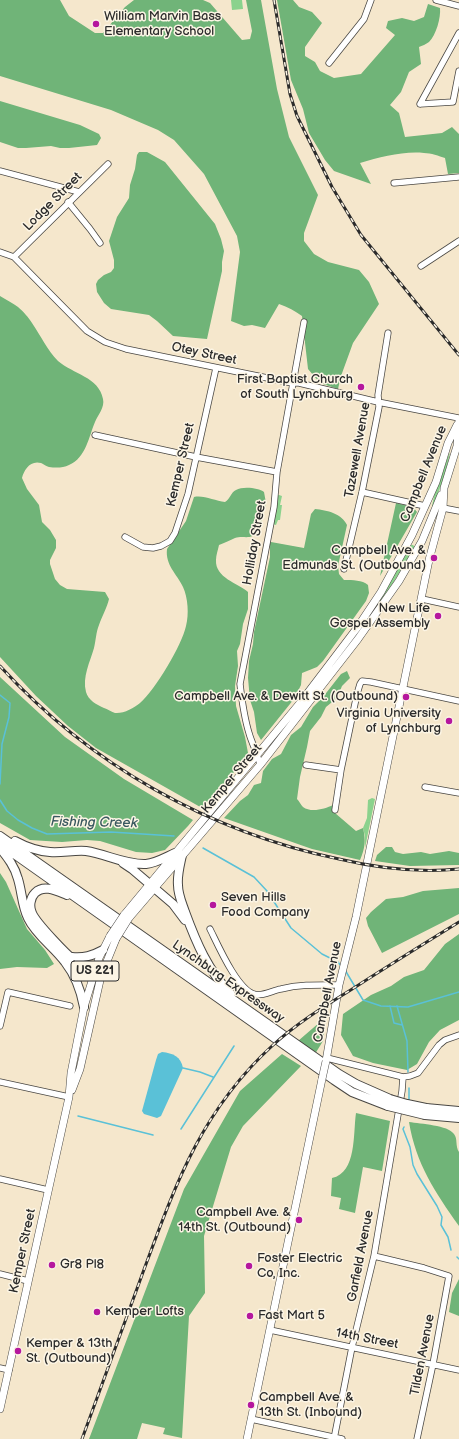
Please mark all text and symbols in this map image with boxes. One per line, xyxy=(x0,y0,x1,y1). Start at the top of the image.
place label: William Marvin Bass Elementary School xyxy=(104,9,221,40)
marker: William Marvin Bass Elementary School xyxy=(91,19,101,29)
street label: Lodge Street xyxy=(20,169,86,235)
street label: Otey Street xyxy=(170,339,238,369)
place label: First Baptist Church of South Lynchburg xyxy=(237,372,353,403)
marker: First Baptist Church of South Lynchburg xyxy=(356,382,366,392)
street label: Tazewell Avenue xyxy=(342,401,374,499)
street label: Kemper Street xyxy=(164,421,198,509)
street label: Campbell Avenue xyxy=(398,423,450,525)
street label: Holliday Street xyxy=(240,499,270,587)
place label: Campbell Ave. & Edmunds St. (Outbound) xyxy=(282,543,426,574)
marker: Campbell Ave. & Edmunds St. (Outbound) xyxy=(429,553,439,563)
place label: New Life Gospel Assembly xyxy=(330,601,430,632)
marker: New Life Gospel Assembly xyxy=(433,611,443,621)
place label: Campbell Ave. & Dewitt St. (Outbound) xyxy=(174,689,398,705)
marker: Campbell Ave. & Dewitt St. (Outbound) xyxy=(401,692,411,702)
place label: Virginia University of Lynchburg xyxy=(336,706,441,737)
marker: Virginia University of Lynchburg xyxy=(444,716,454,726)
street label: Kemper Street xyxy=(198,741,266,817)
water label: Fishing Creek xyxy=(51,814,137,832)
place label: Seven Hills Food Company xyxy=(221,890,310,921)
marker: Seven Hills Food Company xyxy=(208,900,218,910)
street label: Lynchburg Expressway xyxy=(169,937,287,1027)
street label: Campbell Avenue xyxy=(311,940,345,1044)
road number: US 221 xyxy=(71,961,119,981)
place label: Campbell Ave. & 14th St. (Outbound) xyxy=(178,1205,291,1236)
street label: Kemper Street xyxy=(6,1207,40,1295)
street label: Garfield Avenue xyxy=(344,1209,378,1303)
marker: Campbell Ave. & 14th St. (Outbound) xyxy=(294,1215,304,1225)
place label: Foster Electric Co, Inc. xyxy=(257,1251,342,1282)
place label: Gr8 Pl8 xyxy=(60,1257,104,1273)
marker: Gr8 Pl8 xyxy=(47,1260,57,1270)
marker: Foster Electric Co, Inc. xyxy=(244,1261,254,1271)
place label: Kemper Lofts xyxy=(105,1304,184,1320)
marker: Kemper Lofts xyxy=(92,1307,102,1317)
place label: Fast Mart 5 xyxy=(258,1308,325,1324)
marker: Fast Mart 5 xyxy=(245,1311,255,1321)
street label: Tilden Avenue xyxy=(407,1313,439,1397)
street label: 14th Street xyxy=(334,1325,400,1353)
place label: Kemper & 13th St. (Outbound) xyxy=(26,1336,112,1367)
marker: Kemper & 13th St. (Outbound) xyxy=(13,1346,23,1356)
place label: Campbell Ave. & 13th St. (Inbound) xyxy=(259,1390,362,1421)
marker: Campbell Ave. & 13th St. (Inbound) xyxy=(246,1400,256,1410)

